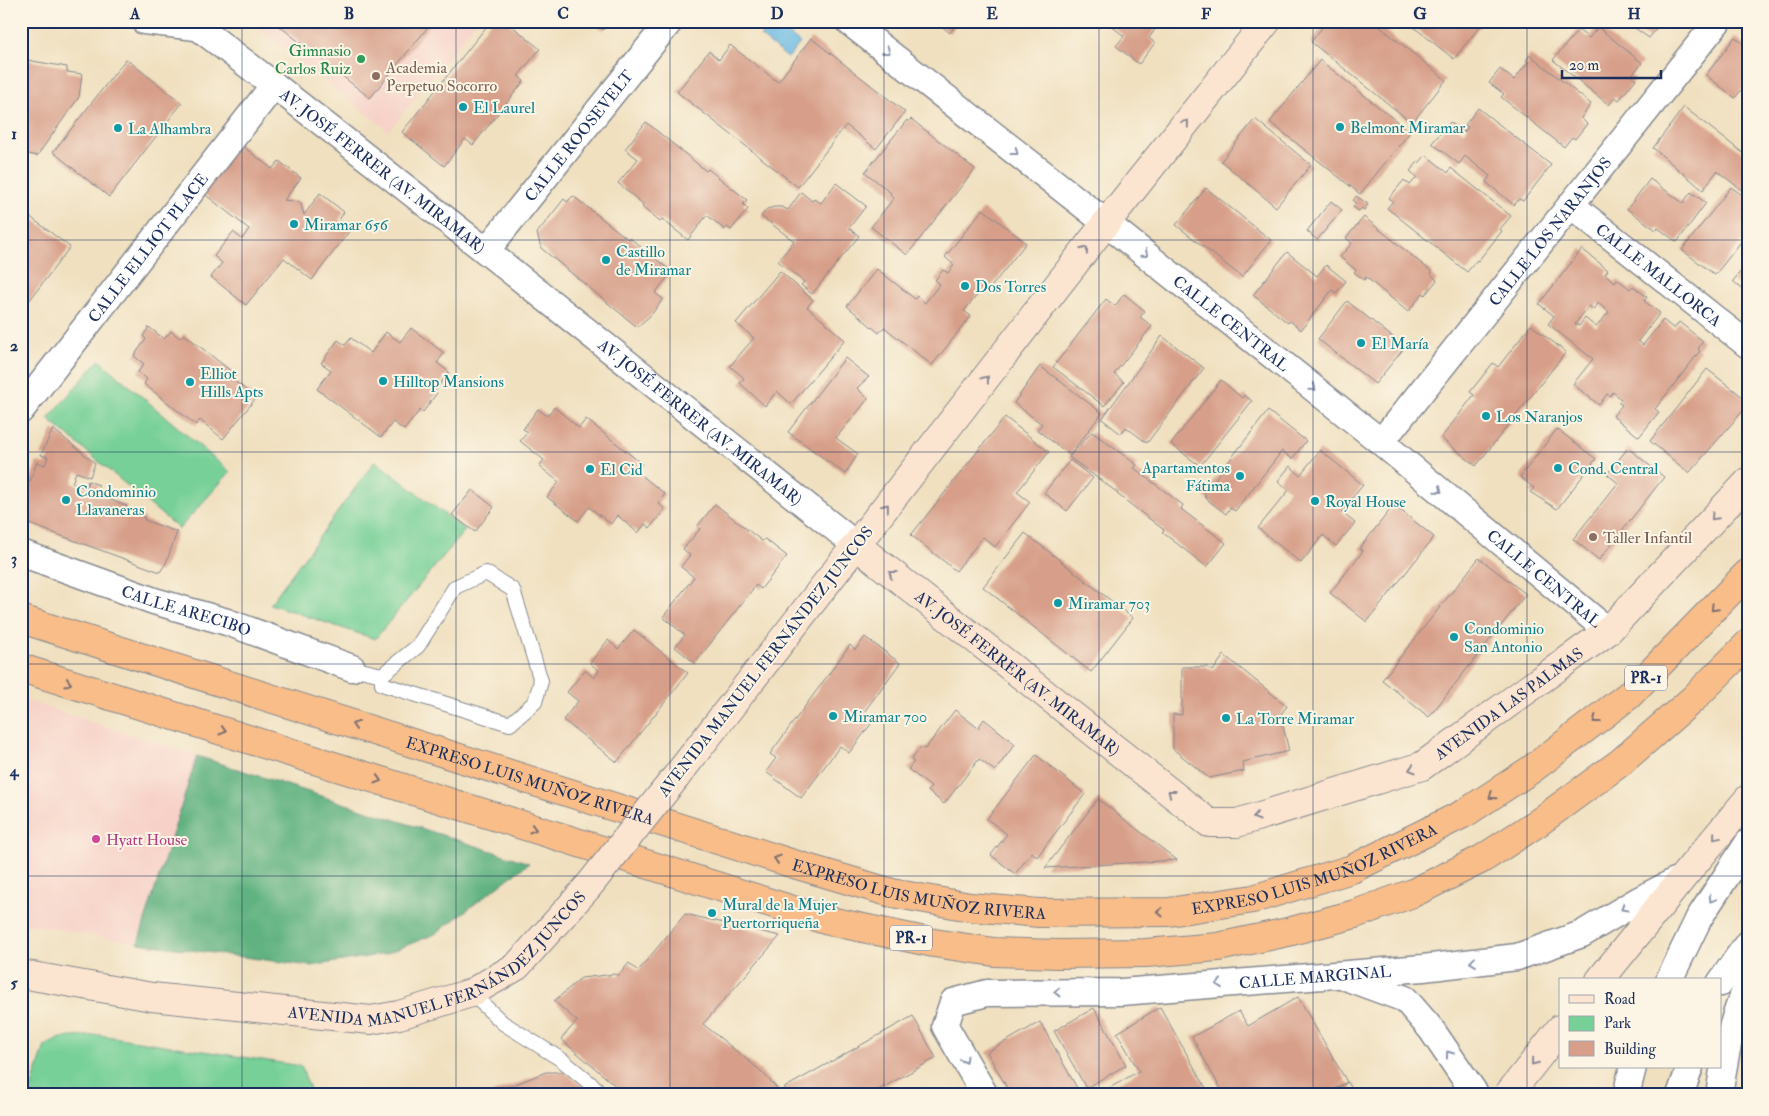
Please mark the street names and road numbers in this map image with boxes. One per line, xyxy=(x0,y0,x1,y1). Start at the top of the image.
street label: CALLE ROOSEVELT xyxy=(521,66,638,206)
street label: AV. JOSÉ FERRER (AV. MIRAMAR) xyxy=(275,84,489,258)
street label: CALLE LOS NARANJOS xyxy=(1485,153,1616,310)
street label: CALLE ELLIOT PLACE xyxy=(84,169,213,327)
street label: CALLE MALLORCA xyxy=(1591,219,1725,331)
street label: CALLE CENTRAL xyxy=(1169,271,1293,376)
street label: AV. JOSÉ FERRER (AV. MIRAMAR) xyxy=(593,334,806,510)
street label: AVENIDA MANUEL FERNÁNDEZ JUNCOS xyxy=(652,522,878,802)
street label: CALLE CENTRAL xyxy=(1483,526,1605,633)
street label: CALLE ARECIBO xyxy=(118,581,254,641)
street label: AV. JOSÉ FERRER (AV. MIRAMAR) xyxy=(910,586,1124,760)
street label: AVENIDA LAS PALMAS xyxy=(1430,643,1587,765)
road number: PR-1 xyxy=(1625,666,1667,690)
street label: EXPRESO LUIS MUÑOZ RIVERA xyxy=(403,733,656,830)
street label: EXPRESO LUIS MUÑOZ RIVERA xyxy=(1190,819,1441,919)
street label: EXPRESO LUIS MUÑOZ RIVERA xyxy=(790,855,1046,924)
street label: AVENIDA MANUEL FERNÁNDEZ JUNCOS xyxy=(286,887,590,1032)
road number: PR-1 xyxy=(890,926,932,950)
street label: CALLE MARGINAL xyxy=(1238,962,1392,994)

